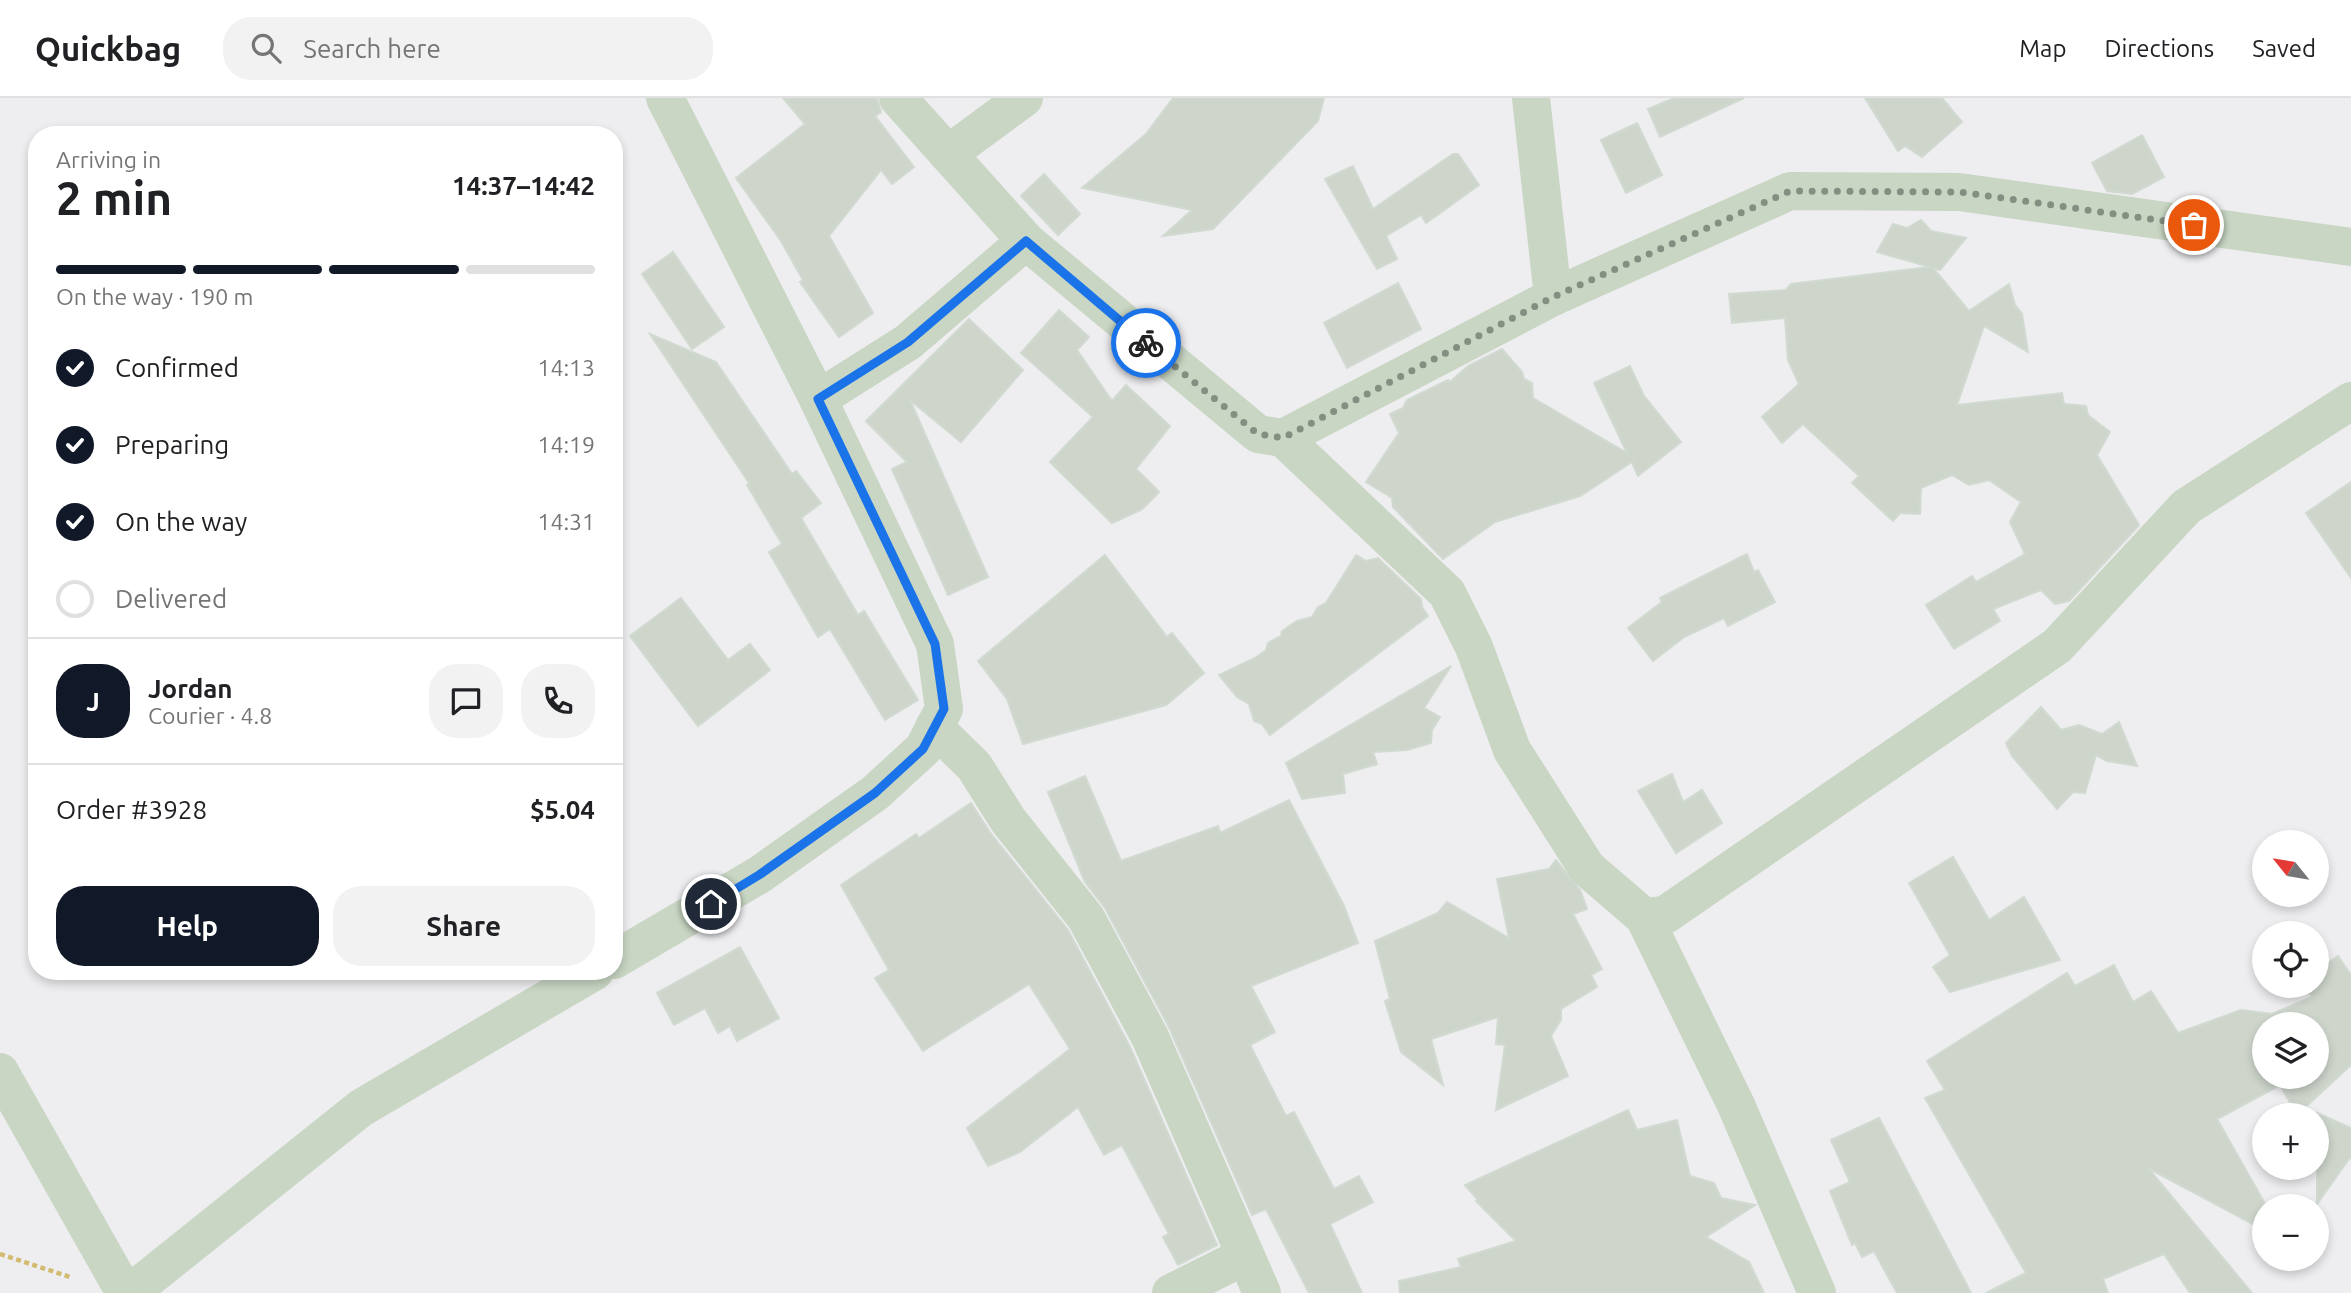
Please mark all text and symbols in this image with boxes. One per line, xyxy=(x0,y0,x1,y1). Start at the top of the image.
search box xyxy=(223,17,713,80)
icon: search xyxy=(247,29,285,67)
text: Quickbag xyxy=(35,30,181,67)
text: Search here xyxy=(303,34,441,63)
text: Map xyxy=(2019,35,2066,62)
text: Directions xyxy=(2104,35,2214,62)
text: Saved xyxy=(2252,35,2316,62)
text: Arriving in xyxy=(56,147,161,172)
text: 14:37–14:42 xyxy=(452,171,595,200)
text: 2 min xyxy=(56,172,172,224)
pin xyxy=(2164,195,2224,255)
icon: bag xyxy=(2175,206,2213,244)
text: On the way · 190 m xyxy=(56,284,253,309)
courier xyxy=(1111,308,1181,378)
icon: bike xyxy=(1127,324,1165,362)
icon: check xyxy=(56,349,94,387)
text: Confirmed xyxy=(115,353,239,382)
text: 14:13 xyxy=(537,355,595,380)
icon: check xyxy=(56,426,94,464)
text: Preparing xyxy=(115,430,229,459)
text: 14:19 xyxy=(537,432,595,457)
icon: check xyxy=(56,503,94,541)
text: On the way xyxy=(115,507,247,536)
text: 14:31 xyxy=(537,509,595,534)
text: Delivered xyxy=(115,584,227,613)
button: chat xyxy=(429,664,503,738)
button: phone xyxy=(521,664,595,738)
text: Jordan xyxy=(148,674,233,703)
text: J xyxy=(86,687,100,716)
text: Courier · 4.8 xyxy=(148,703,272,728)
text: Order #3928 xyxy=(56,795,207,824)
text: $5.04 xyxy=(530,795,595,824)
north arrow xyxy=(2252,830,2329,906)
map controls xyxy=(2252,830,2329,1271)
pin xyxy=(681,874,741,934)
icon: home xyxy=(692,885,730,923)
button: Help xyxy=(56,886,319,966)
button: Share xyxy=(333,886,595,966)
button: locate xyxy=(2252,921,2329,998)
button: layers xyxy=(2252,1012,2329,1089)
button: + xyxy=(2252,1103,2329,1180)
button: − xyxy=(2252,1194,2329,1271)

